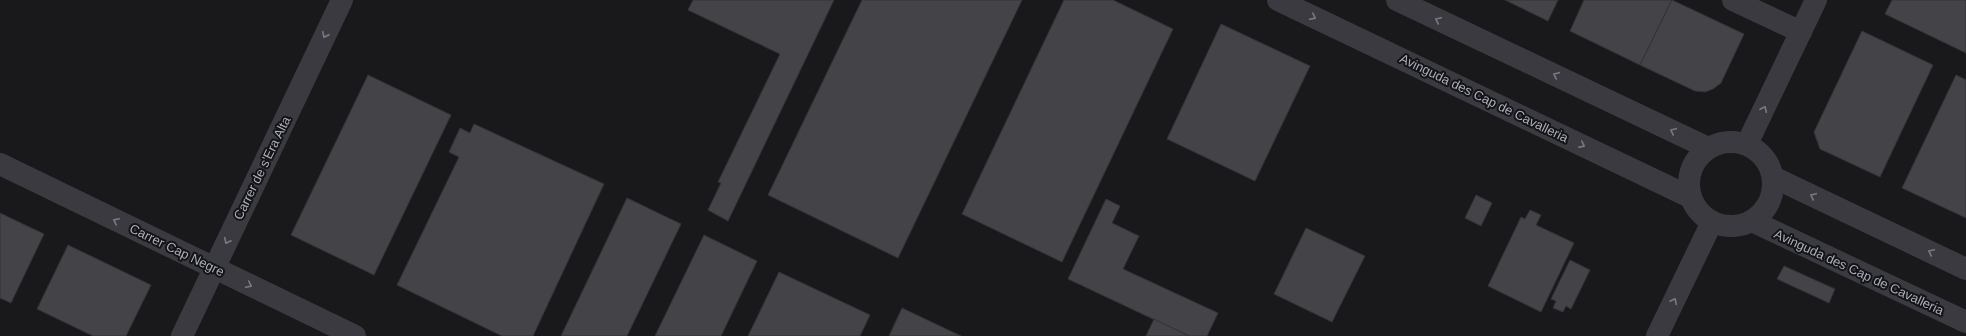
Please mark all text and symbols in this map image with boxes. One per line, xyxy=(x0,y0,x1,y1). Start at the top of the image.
one-way arrow xyxy=(1309,12,1317,20)
one-way arrow xyxy=(1435,17,1442,25)
one-way arrow xyxy=(322,31,330,39)
street label: Avinguda des Cap de Cavalleria xyxy=(1397,51,1571,146)
one-way arrow xyxy=(1552,72,1560,80)
one-way arrow xyxy=(1759,106,1767,114)
street label: Carrer de s'Era Alta xyxy=(230,113,294,222)
one-way arrow xyxy=(1670,128,1677,136)
one-way arrow xyxy=(1578,140,1586,148)
one-way arrow xyxy=(1810,193,1818,201)
one-way arrow xyxy=(113,218,120,226)
street label: Carrer Cap Negre xyxy=(127,221,227,279)
street label: Avinguda des Cap de Cavalleria xyxy=(1772,226,1947,318)
one-way arrow xyxy=(224,237,232,244)
one-way arrow xyxy=(1927,249,1935,257)
one-way arrow xyxy=(245,280,252,288)
one-way arrow xyxy=(1669,298,1677,305)

